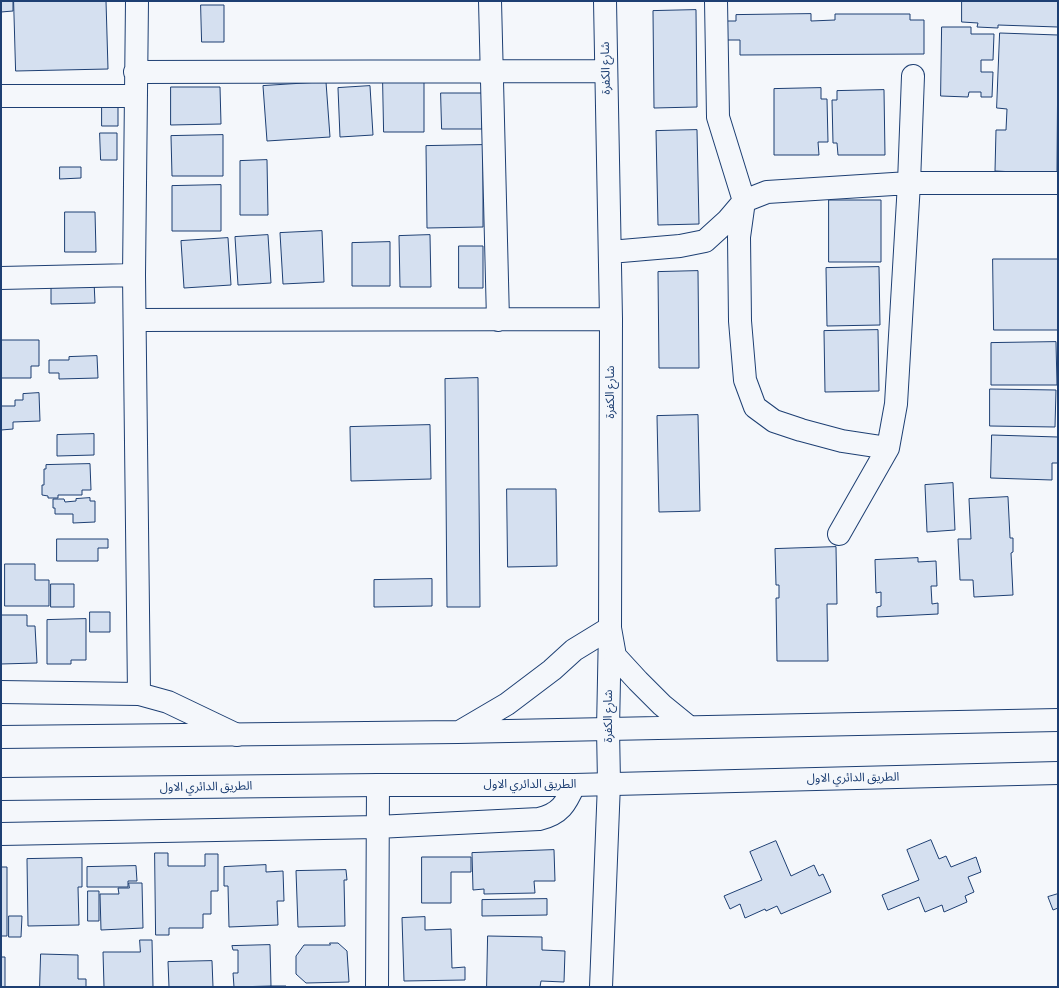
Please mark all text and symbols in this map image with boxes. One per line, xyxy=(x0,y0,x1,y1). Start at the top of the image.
street label: شارع الكفرة xyxy=(598,41,614,95)
street label: شارع الكفرة xyxy=(604,366,618,418)
street label: شارع الكفرة xyxy=(602,690,616,742)
street label: الطريق الدائري الاول xyxy=(806,770,900,786)
street label: الطريق الدائري الاول xyxy=(484,778,576,792)
street label: الطريق الدائري الاول xyxy=(159,779,253,795)

